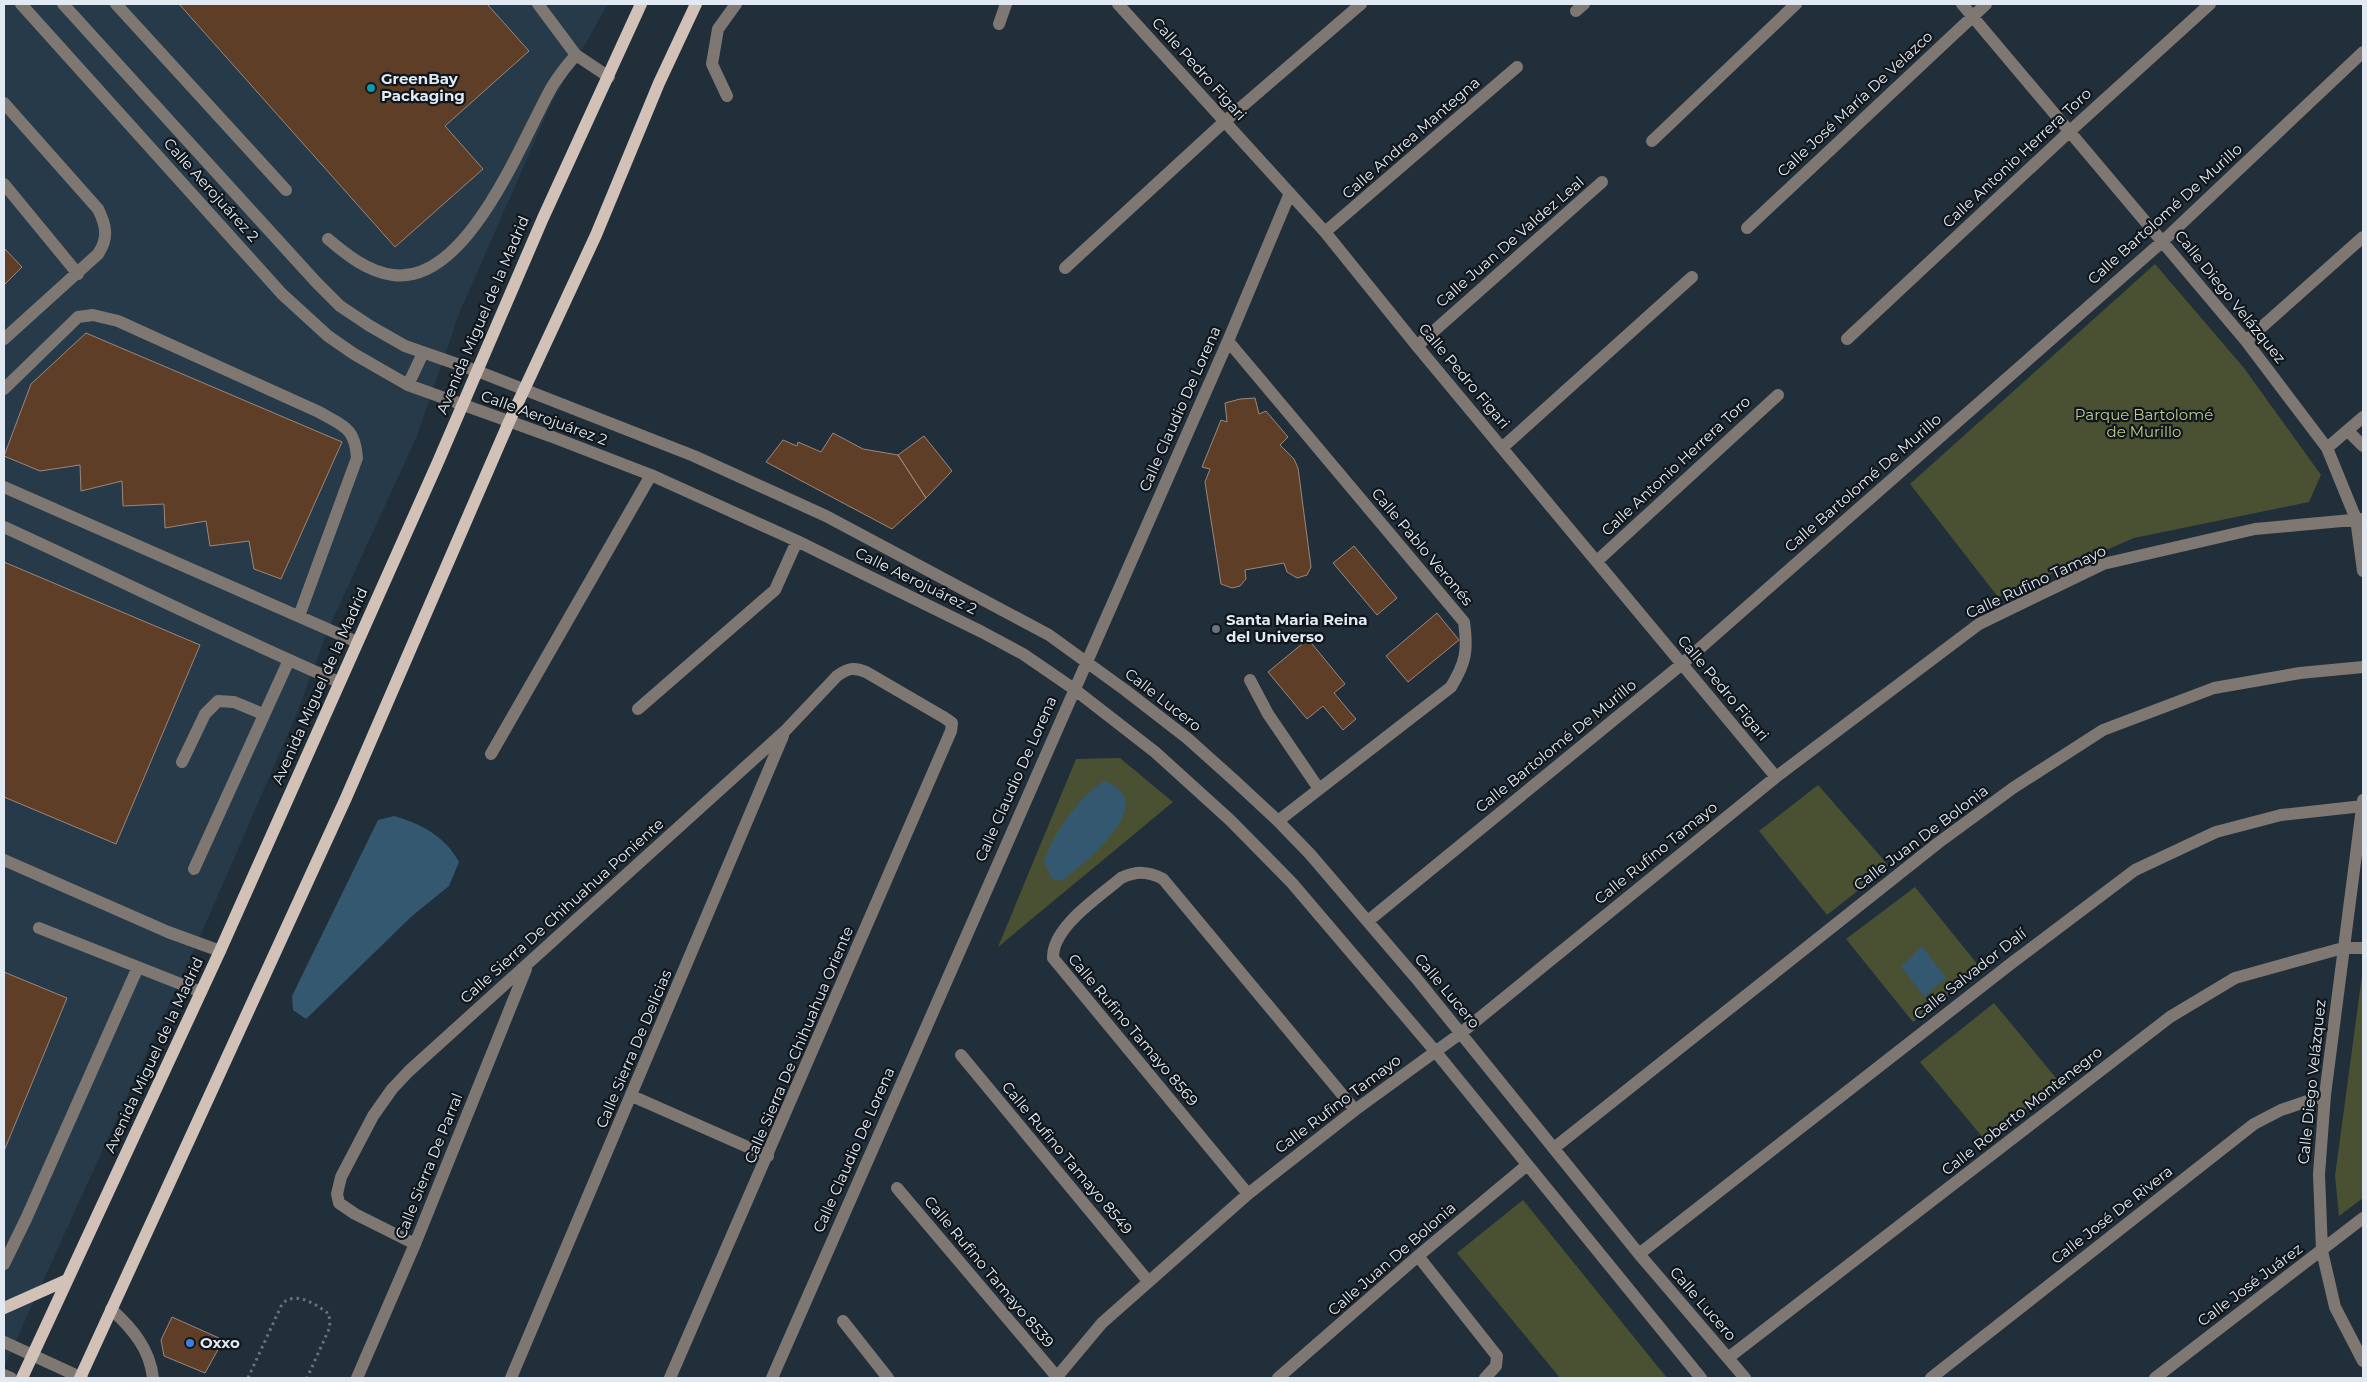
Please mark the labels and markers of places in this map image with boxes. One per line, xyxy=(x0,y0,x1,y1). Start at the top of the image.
place label: GreenBay Packaging xyxy=(381,69,465,105)
marker: GreenBay Packaging xyxy=(365,82,377,94)
place label: Santa Maria Reina del Universo xyxy=(1226,610,1368,646)
marker: Santa Maria Reina del Universo xyxy=(1210,623,1222,635)
place label: Oxxo xyxy=(200,1333,240,1352)
marker: Oxxo xyxy=(184,1337,196,1349)

